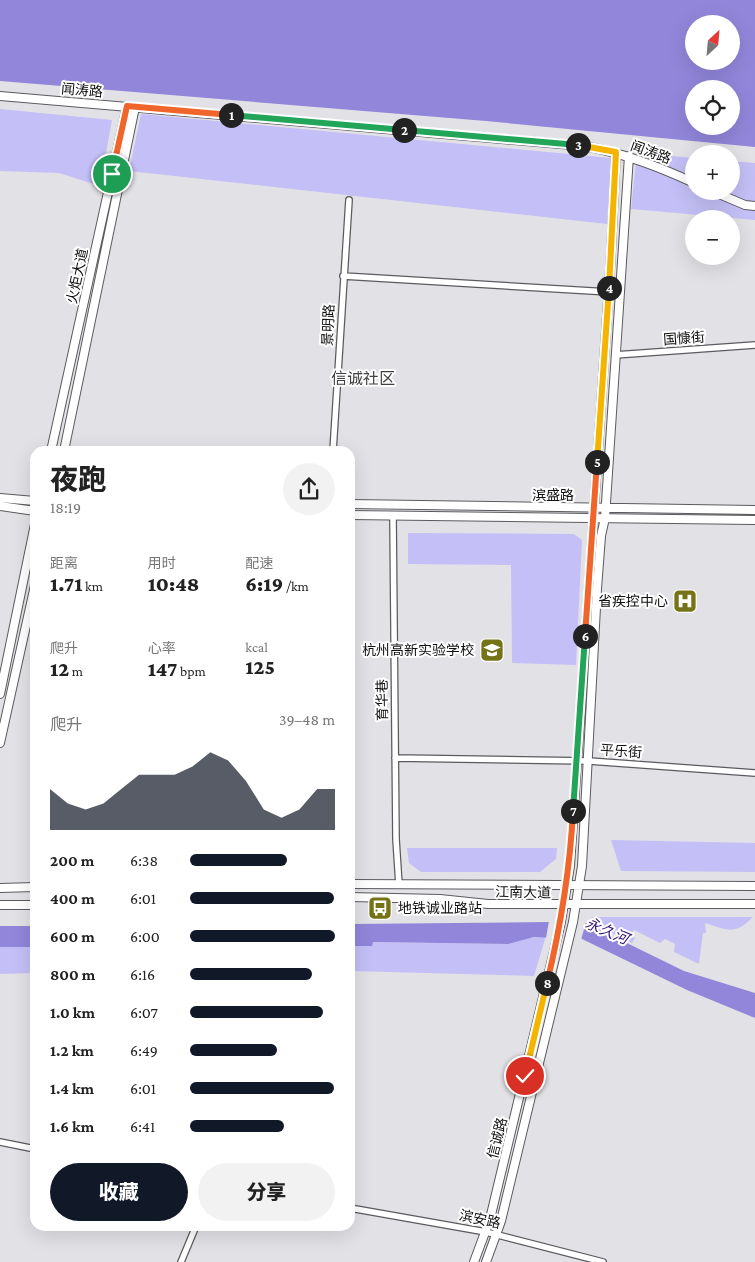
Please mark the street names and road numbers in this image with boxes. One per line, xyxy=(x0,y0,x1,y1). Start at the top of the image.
street label: 闻涛路 xyxy=(60,80,104,100)
street label: 闻涛路 xyxy=(629,137,673,167)
street label: 火炬大道 xyxy=(63,247,91,305)
street label: 景明路 xyxy=(319,304,337,346)
street label: 国慷街 xyxy=(662,329,706,347)
street label: 滨盛路 xyxy=(532,487,574,503)
street label: 育华巷 xyxy=(374,679,390,721)
street label: 平乐街 xyxy=(599,742,643,760)
street label: 江南大道 xyxy=(495,884,551,900)
street label: 信诚路 xyxy=(484,1116,510,1160)
street label: 滨安路 xyxy=(458,1207,502,1231)

